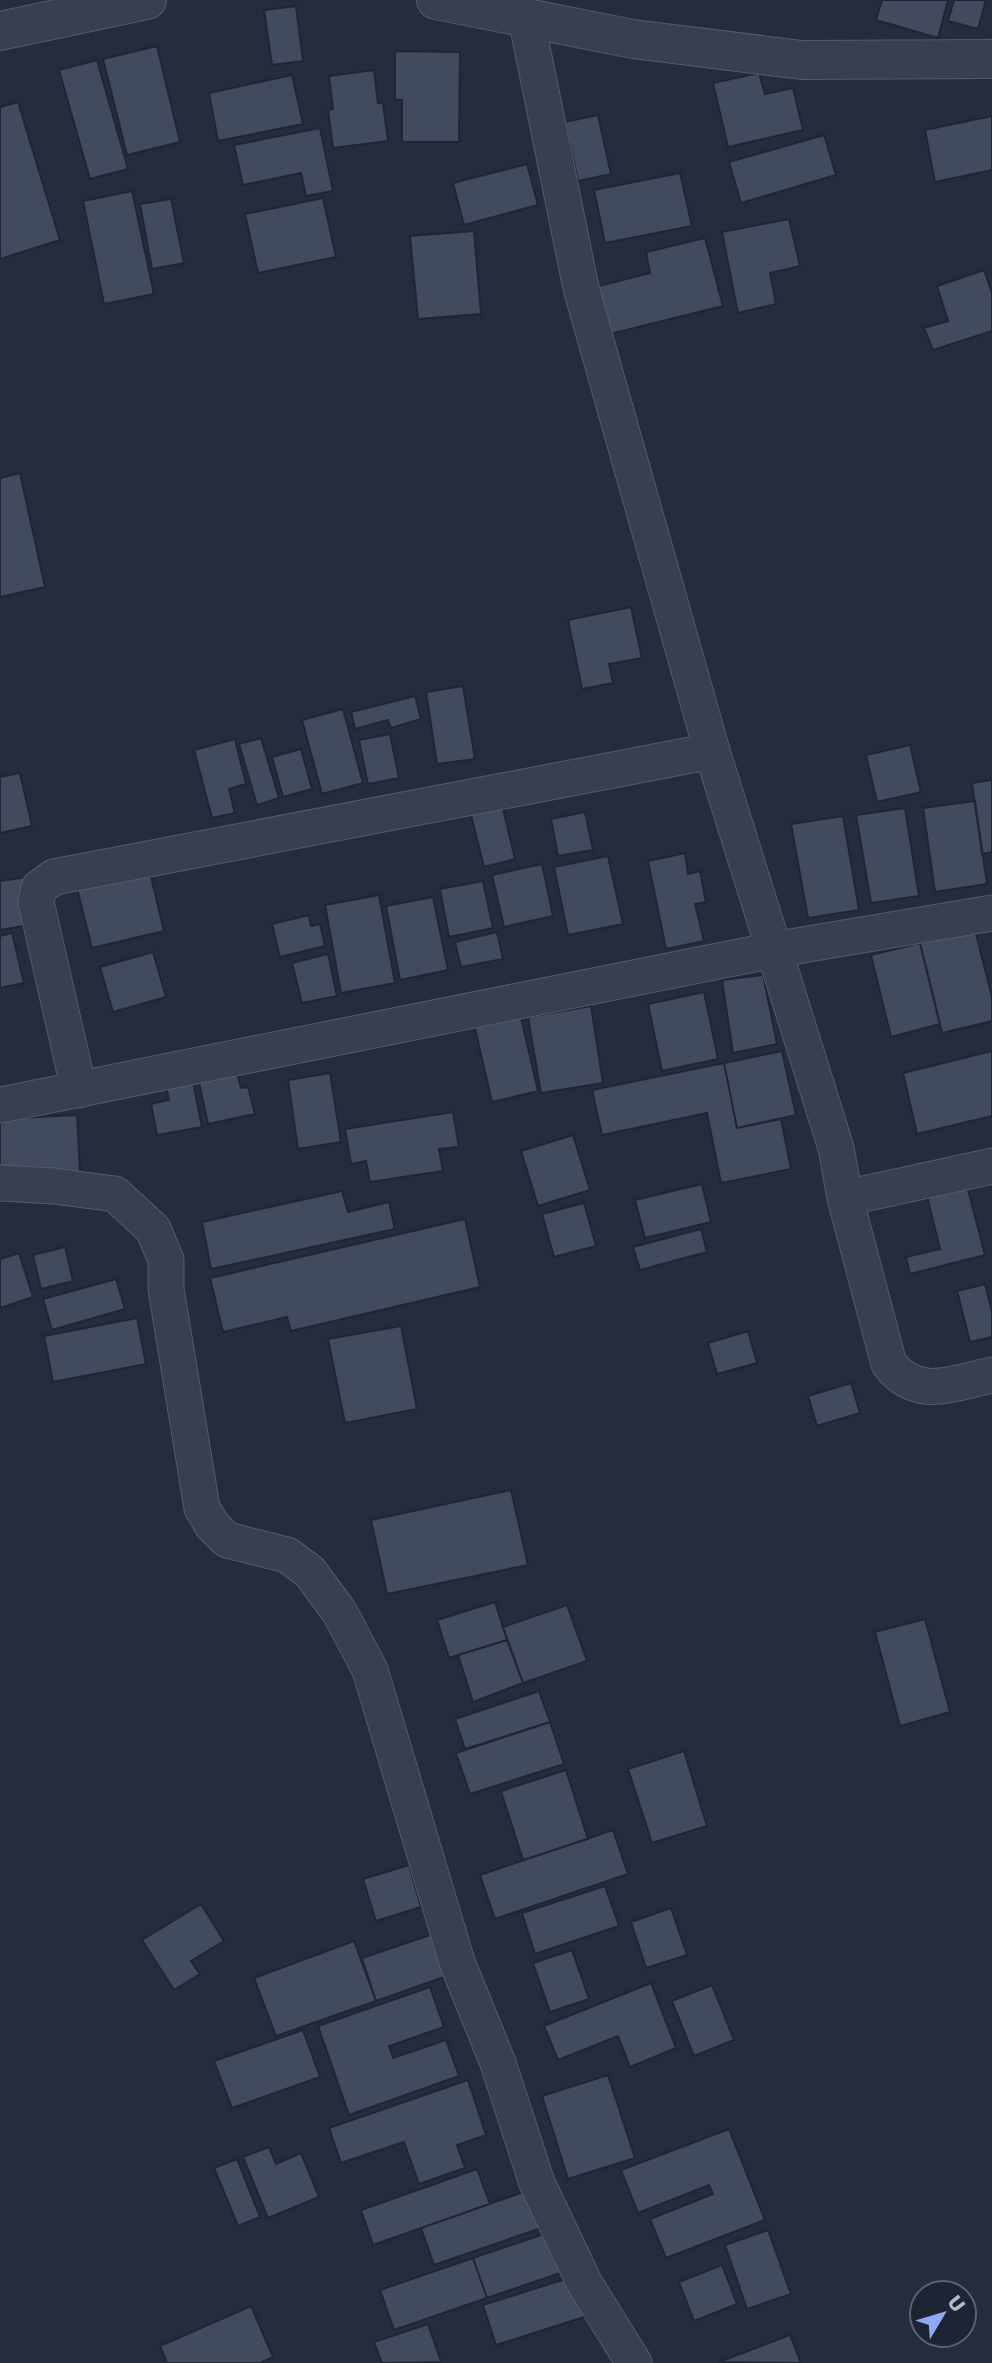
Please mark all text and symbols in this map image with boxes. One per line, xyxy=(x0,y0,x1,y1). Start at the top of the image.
north arrow xyxy=(908,2279,978,2349)
text: U xyxy=(943,2291,970,2316)

